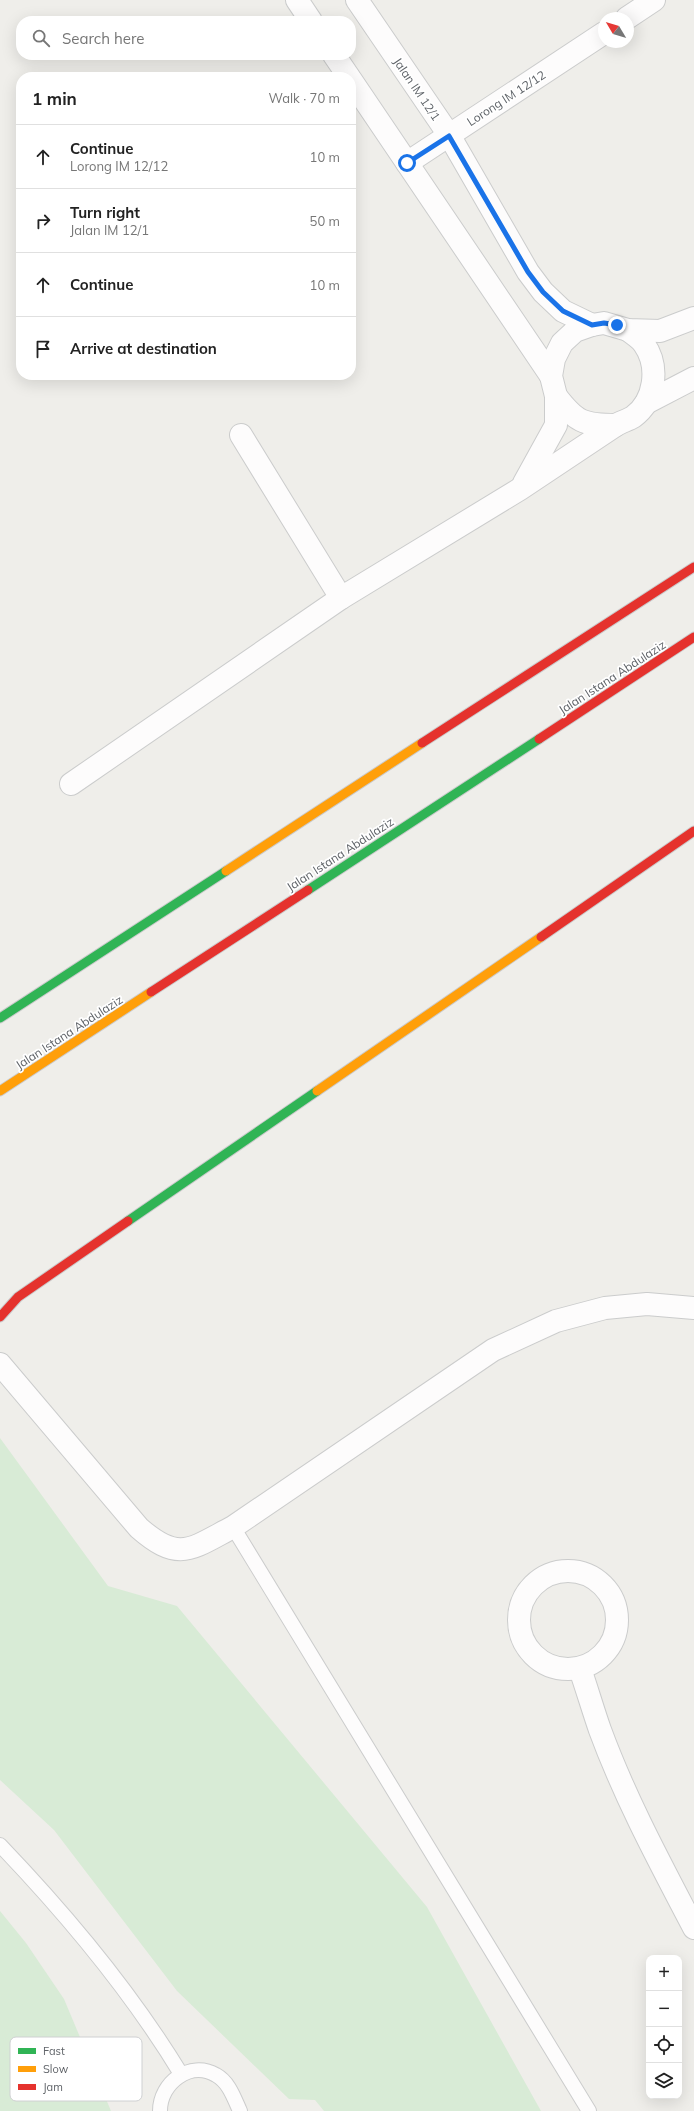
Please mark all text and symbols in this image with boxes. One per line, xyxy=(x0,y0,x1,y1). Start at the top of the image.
north arrow xyxy=(598,12,634,48)
search box xyxy=(16,16,356,60)
icon: search xyxy=(30,27,52,49)
text: Search here xyxy=(62,29,144,48)
street label: Jalan IM 12/1 xyxy=(390,55,444,123)
street label: Lorong IM 12/12 xyxy=(464,67,548,129)
text: 1 min xyxy=(32,88,77,109)
text: Walk · 70 m xyxy=(269,90,340,106)
text: Continue xyxy=(70,139,133,158)
icon: ahead xyxy=(32,146,54,168)
text: 10 m xyxy=(310,149,340,165)
route start xyxy=(398,154,416,172)
text: Lorong IM 12/12 xyxy=(70,158,168,174)
text: Turn right xyxy=(70,203,140,222)
icon: right xyxy=(32,210,54,232)
text: 50 m xyxy=(310,213,340,229)
text: Jalan IM 12/1 xyxy=(70,222,149,238)
icon: ahead xyxy=(32,274,54,296)
text: Continue xyxy=(70,275,133,294)
text: 10 m xyxy=(310,277,340,293)
route end xyxy=(608,316,626,334)
icon: arrive xyxy=(32,338,54,360)
text: Arrive at destination xyxy=(70,339,217,358)
street label: Jalan Istana Abdulaziz xyxy=(556,637,668,717)
street label: Jalan Istana Abdulaziz xyxy=(284,814,396,894)
street label: Jalan Istana Abdulaziz xyxy=(13,992,125,1072)
map controls xyxy=(646,1955,682,2099)
button: + xyxy=(646,1955,682,1991)
button: − xyxy=(646,1991,682,2027)
button: locate xyxy=(646,2027,682,2063)
legend xyxy=(10,2037,142,2101)
text: Fast xyxy=(43,2044,65,2058)
text: Slow xyxy=(43,2062,69,2076)
button: layers xyxy=(646,2063,682,2099)
text: Jam xyxy=(43,2080,63,2094)

